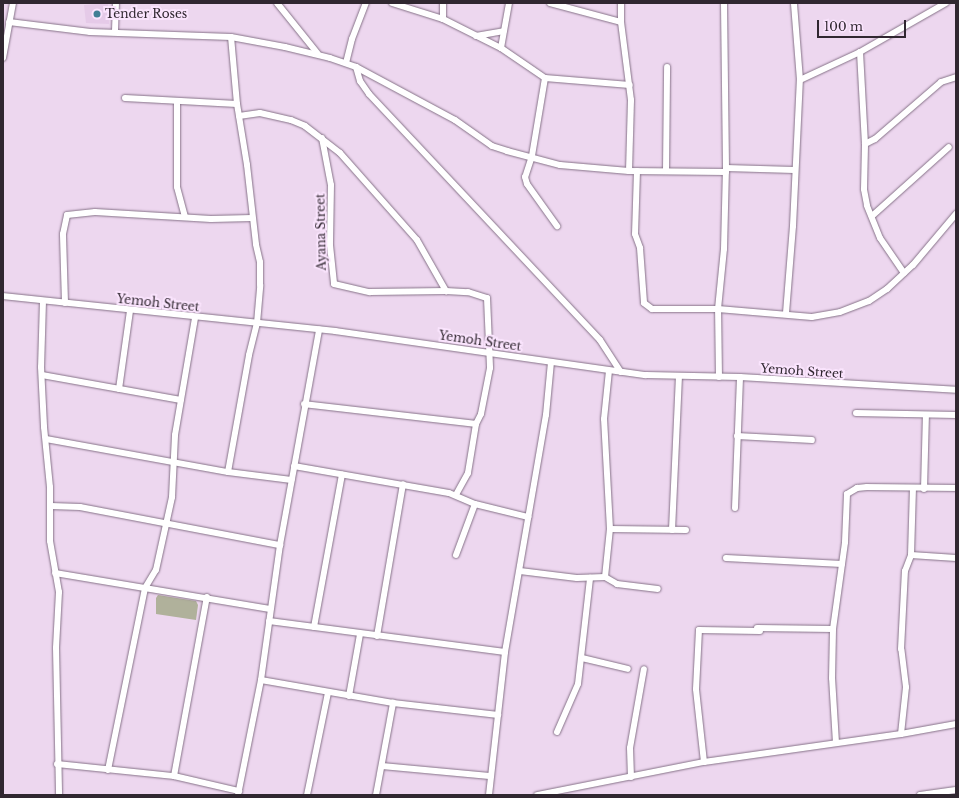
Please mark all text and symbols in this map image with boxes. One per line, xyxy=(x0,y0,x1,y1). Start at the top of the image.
place label: Tender Roses xyxy=(105,7,188,21)
marker: Tender Roses xyxy=(92,9,102,19)
scale bar xyxy=(819,12,908,38)
text: 100 m xyxy=(824,19,863,34)
street label: Ayana Street xyxy=(313,193,329,271)
street label: Yemoh Street xyxy=(116,292,200,314)
street label: Yemoh Street xyxy=(438,328,522,354)
street label: Yemoh Street xyxy=(760,361,844,381)

